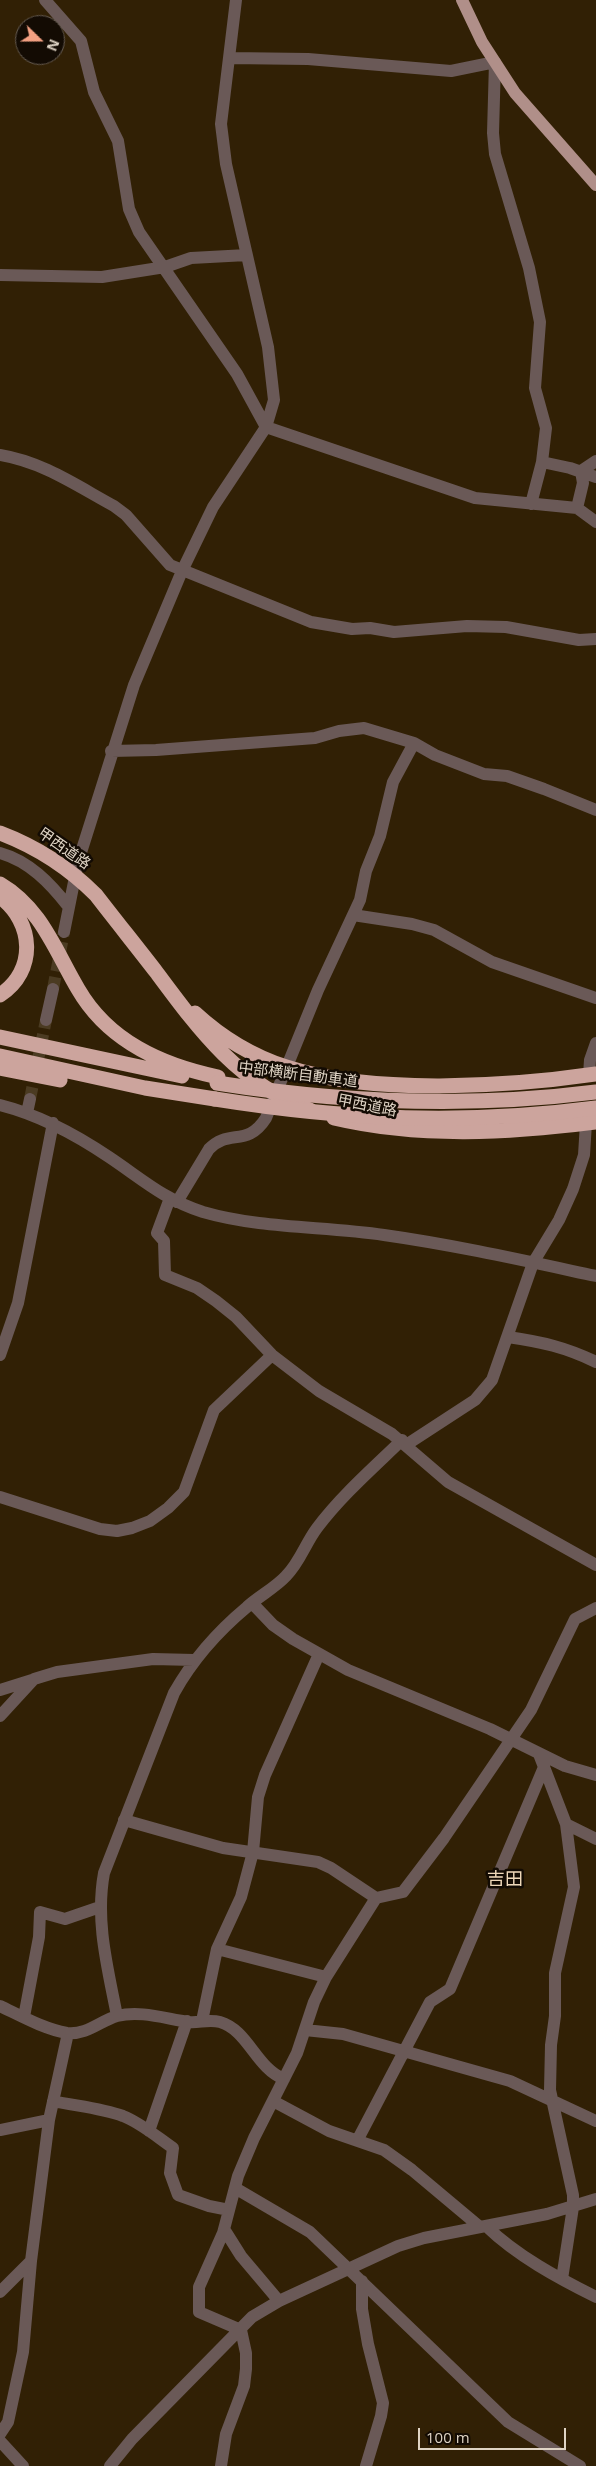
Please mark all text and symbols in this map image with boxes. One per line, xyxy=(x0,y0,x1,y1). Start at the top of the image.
north arrow xyxy=(15,15,65,65)
text: N xyxy=(43,37,64,54)
street label: 甲西道路 xyxy=(34,824,94,874)
street label: 中部横断自動車道 xyxy=(237,1059,359,1091)
street label: 甲西道路 xyxy=(336,1091,398,1121)
district label: 吉田 xyxy=(487,1869,523,1891)
scale bar xyxy=(421,2418,568,2450)
text: 100 m xyxy=(426,2427,470,2447)

